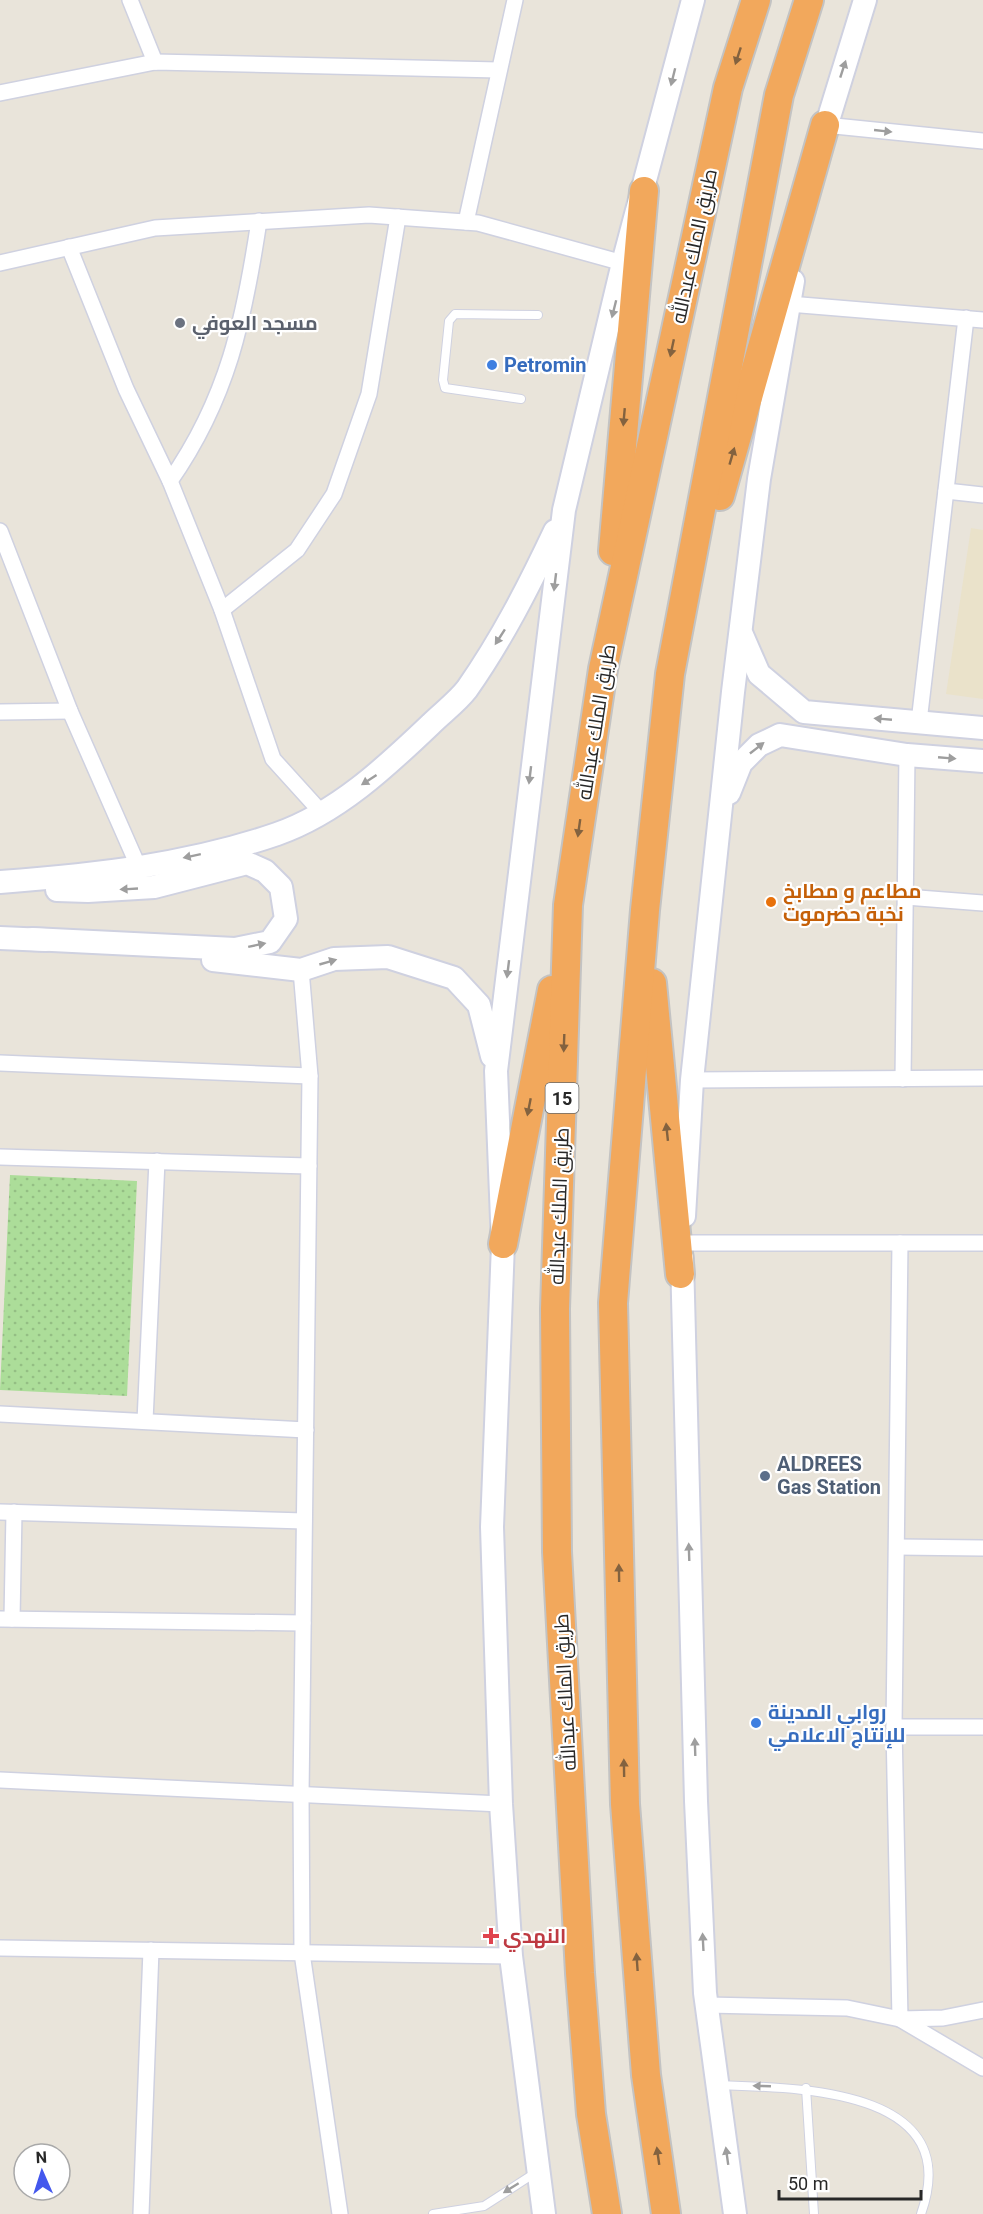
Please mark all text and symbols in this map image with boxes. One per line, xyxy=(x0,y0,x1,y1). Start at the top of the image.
one-way arrow xyxy=(733,47,743,65)
one-way arrow xyxy=(839,60,848,78)
one-way arrow xyxy=(668,68,678,86)
one-way arrow xyxy=(873,126,892,136)
street label: طريق الملك عبدالله xyxy=(665,166,723,326)
one-way arrow xyxy=(608,300,618,318)
place label: مسجد العوفي xyxy=(192,311,318,339)
marker: مسجد العوفي xyxy=(173,316,187,330)
one-way arrow xyxy=(667,339,676,358)
place label: Petromin xyxy=(504,353,586,377)
marker: Petromin xyxy=(485,358,499,372)
one-way arrow xyxy=(619,408,629,427)
one-way arrow xyxy=(727,447,737,465)
one-way arrow xyxy=(550,572,560,591)
one-way arrow xyxy=(495,629,506,645)
street label: طريق الملك عبدالله xyxy=(571,642,621,802)
one-way arrow xyxy=(873,714,892,724)
one-way arrow xyxy=(750,743,765,755)
one-way arrow xyxy=(938,753,957,763)
one-way arrow xyxy=(526,766,535,785)
one-way arrow xyxy=(362,774,378,786)
one-way arrow xyxy=(575,819,584,838)
one-way arrow xyxy=(183,852,201,862)
place label: مطاعم و مطابخ نخبة حضرموت xyxy=(783,879,922,926)
one-way arrow xyxy=(120,884,139,893)
marker: مطاعم و مطابخ نخبة حضرموت xyxy=(764,895,778,909)
one-way arrow xyxy=(248,940,267,949)
one-way arrow xyxy=(319,957,337,966)
one-way arrow xyxy=(503,959,512,978)
one-way arrow xyxy=(559,1034,568,1053)
road number: 15 xyxy=(546,1083,578,1113)
one-way arrow xyxy=(524,1098,533,1117)
one-way arrow xyxy=(662,1122,672,1141)
street label: طريق الملك عبدالله xyxy=(543,1127,575,1285)
place label: ALDREES Gas Station xyxy=(777,1452,881,1499)
marker: ALDREES Gas Station xyxy=(758,1469,772,1483)
one-way arrow xyxy=(684,1542,694,1561)
one-way arrow xyxy=(614,1563,623,1582)
street label: طريق الملك عبدالله xyxy=(548,1613,582,1771)
place label: روابي المدينة للإنتاج الاعلامي xyxy=(768,1700,905,1751)
marker: روابي المدينة للإنتاج الاعلامي xyxy=(749,1716,763,1730)
one-way arrow xyxy=(690,1737,699,1756)
one-way arrow xyxy=(619,1758,628,1777)
place label: النهدي xyxy=(503,1924,566,1952)
marker: النهدي xyxy=(484,1929,498,1943)
one-way arrow xyxy=(698,1932,707,1951)
one-way arrow xyxy=(632,1953,642,1972)
one-way arrow xyxy=(752,2082,771,2091)
north arrow xyxy=(12,2142,72,2202)
one-way arrow xyxy=(723,2146,732,2165)
one-way arrow xyxy=(653,2147,662,2166)
text: N xyxy=(35,2148,47,2167)
scale bar xyxy=(779,2163,922,2201)
text: 50 m xyxy=(788,2173,828,2194)
one-way arrow xyxy=(503,2183,519,2194)

